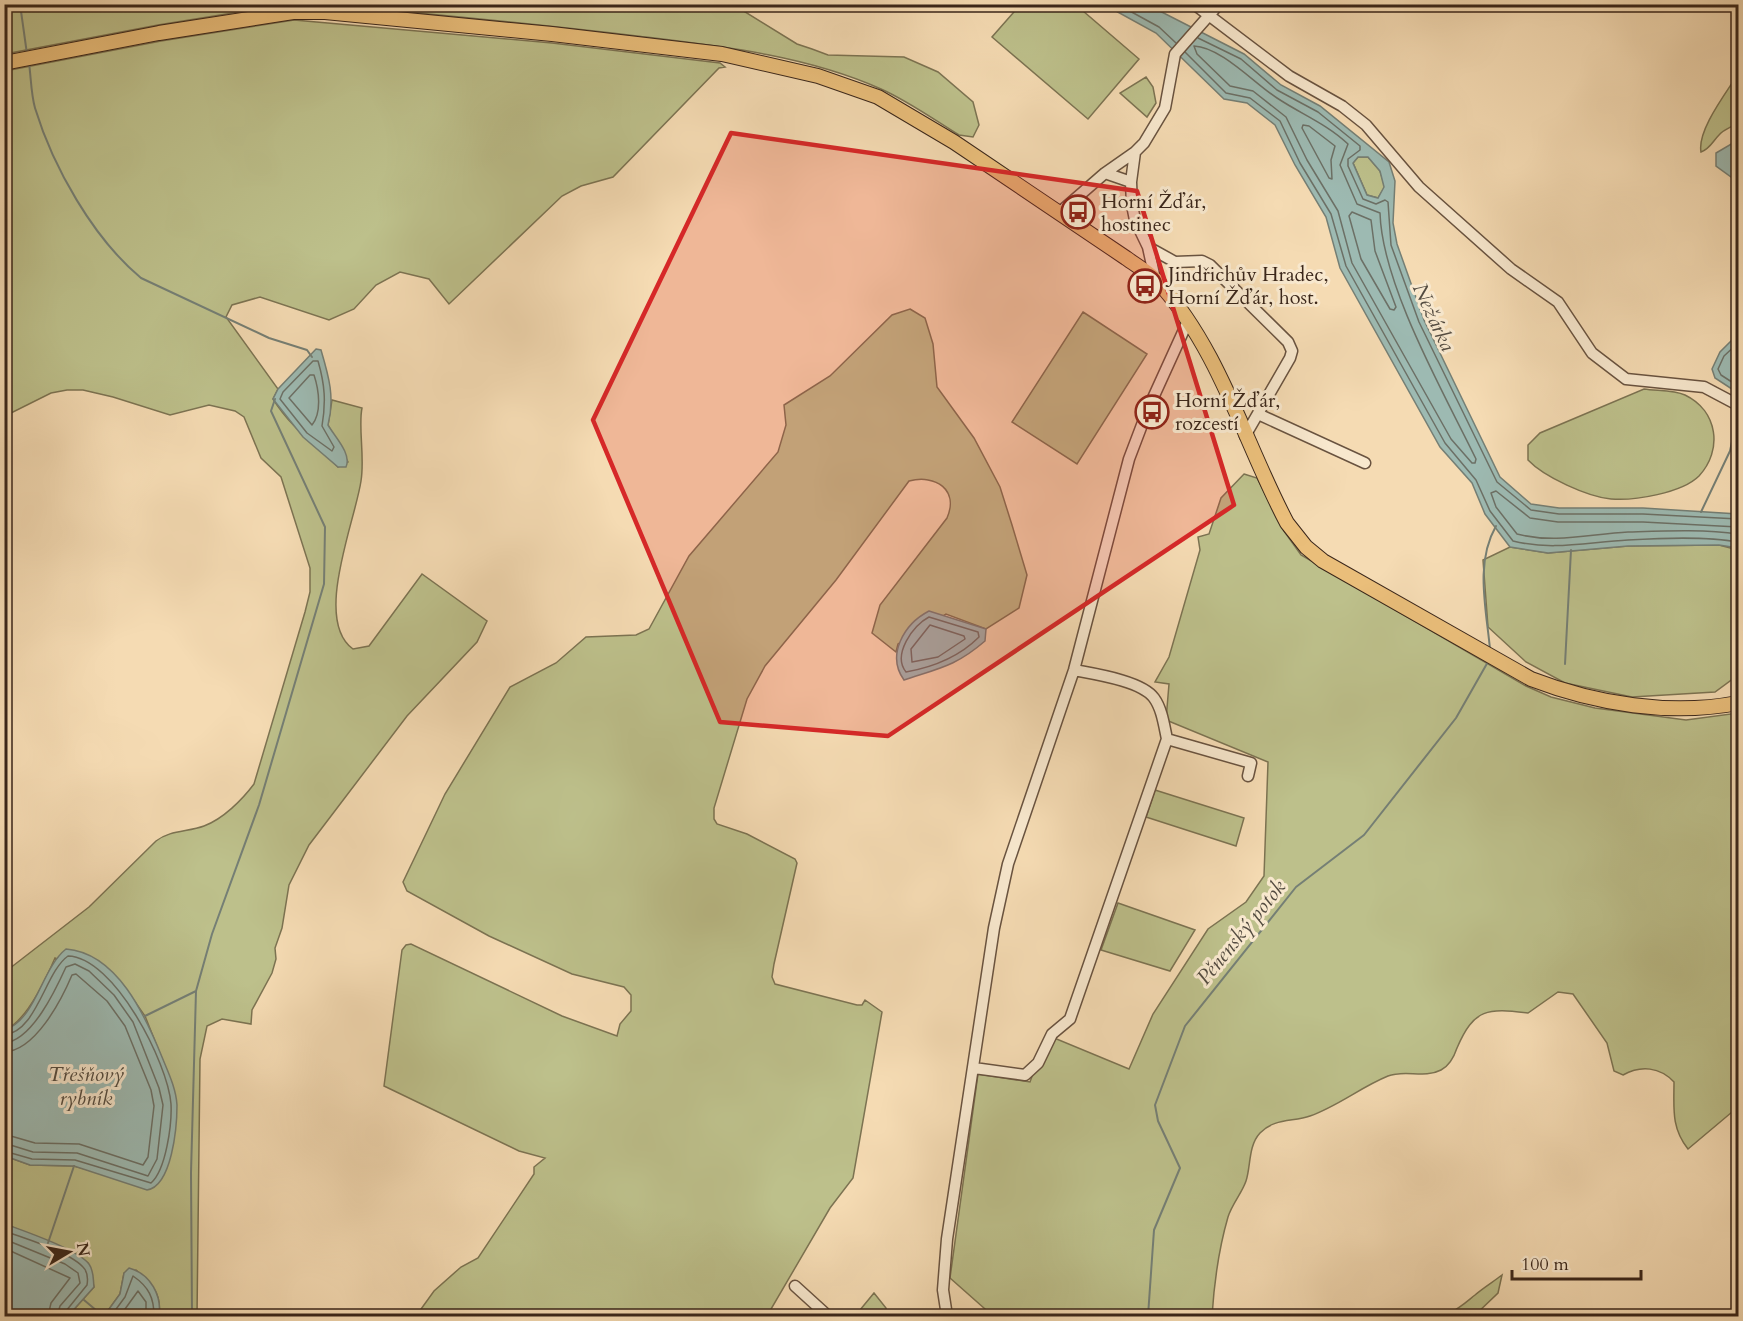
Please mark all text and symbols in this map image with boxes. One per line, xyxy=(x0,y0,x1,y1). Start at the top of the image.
place label: Horní Žďár, hostinec xyxy=(1101,188,1206,238)
bus stop icon: Horní Žďár, hostinec xyxy=(1060,194,1096,230)
place label: Jindřichův Hradec, Horní Žďár, host. xyxy=(1165,261,1328,311)
bus stop icon: Jindřichův Hradec, Horní Žďár, host. xyxy=(1127,268,1163,304)
water label: Nežárka xyxy=(1405,278,1462,356)
place label: Horní Žďár, rozcestí xyxy=(1175,387,1280,437)
bus stop icon: Horní Žďár, rozcestí xyxy=(1134,394,1170,430)
water label: Pěnenský potok xyxy=(1190,873,1293,991)
water label: Třešňový rybník xyxy=(48,1060,124,1113)
north arrow xyxy=(39,1222,99,1282)
text: N xyxy=(71,1241,95,1258)
scale bar xyxy=(1512,1243,1641,1281)
text: 100 m xyxy=(1521,1252,1569,1277)

